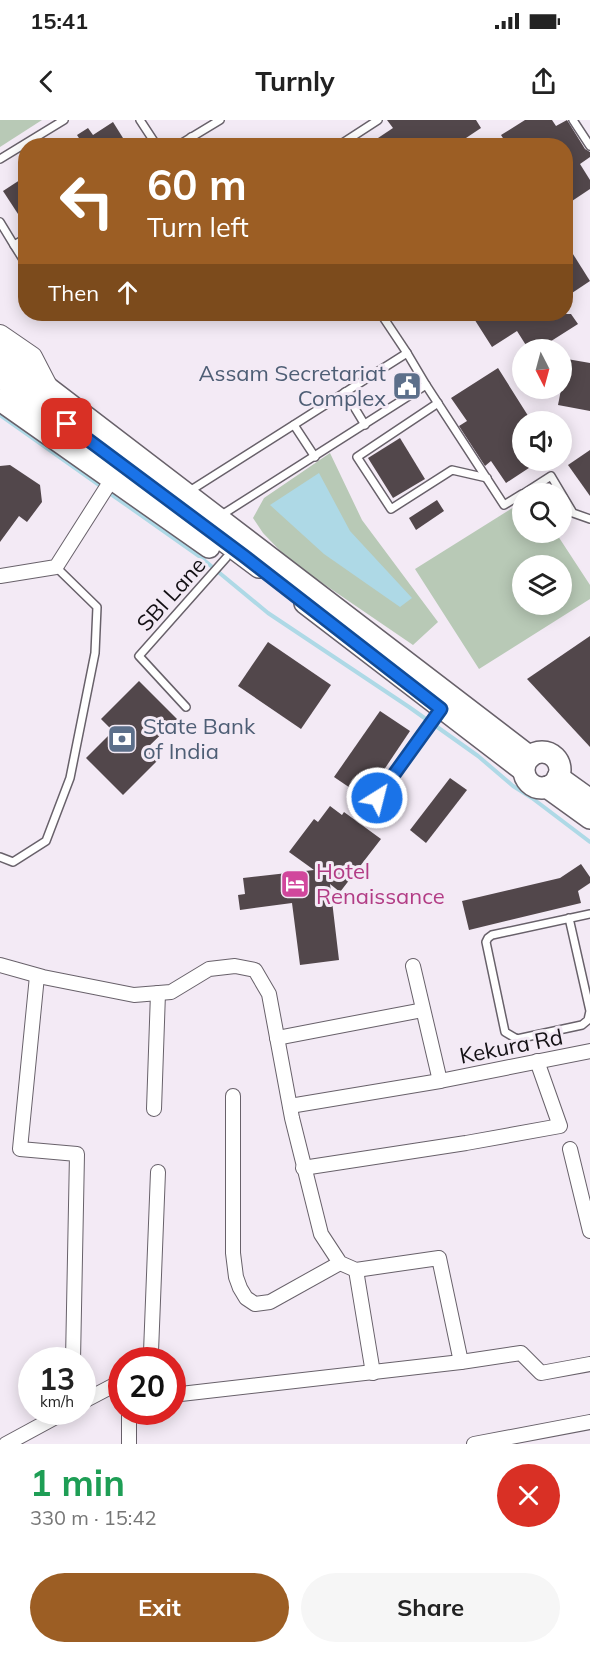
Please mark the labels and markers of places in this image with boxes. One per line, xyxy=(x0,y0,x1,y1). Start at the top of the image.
place label: Assam Secretariat Complex xyxy=(198,359,386,412)
public building icon: Assam Secretariat Complex xyxy=(391,370,423,402)
pin xyxy=(41,398,92,449)
place label: State Bank of India xyxy=(143,712,256,765)
bank icon: State Bank of India xyxy=(106,723,138,755)
place label: Hotel Renaissance xyxy=(316,857,445,910)
hotel icon: Hotel Renaissance xyxy=(279,868,311,900)

